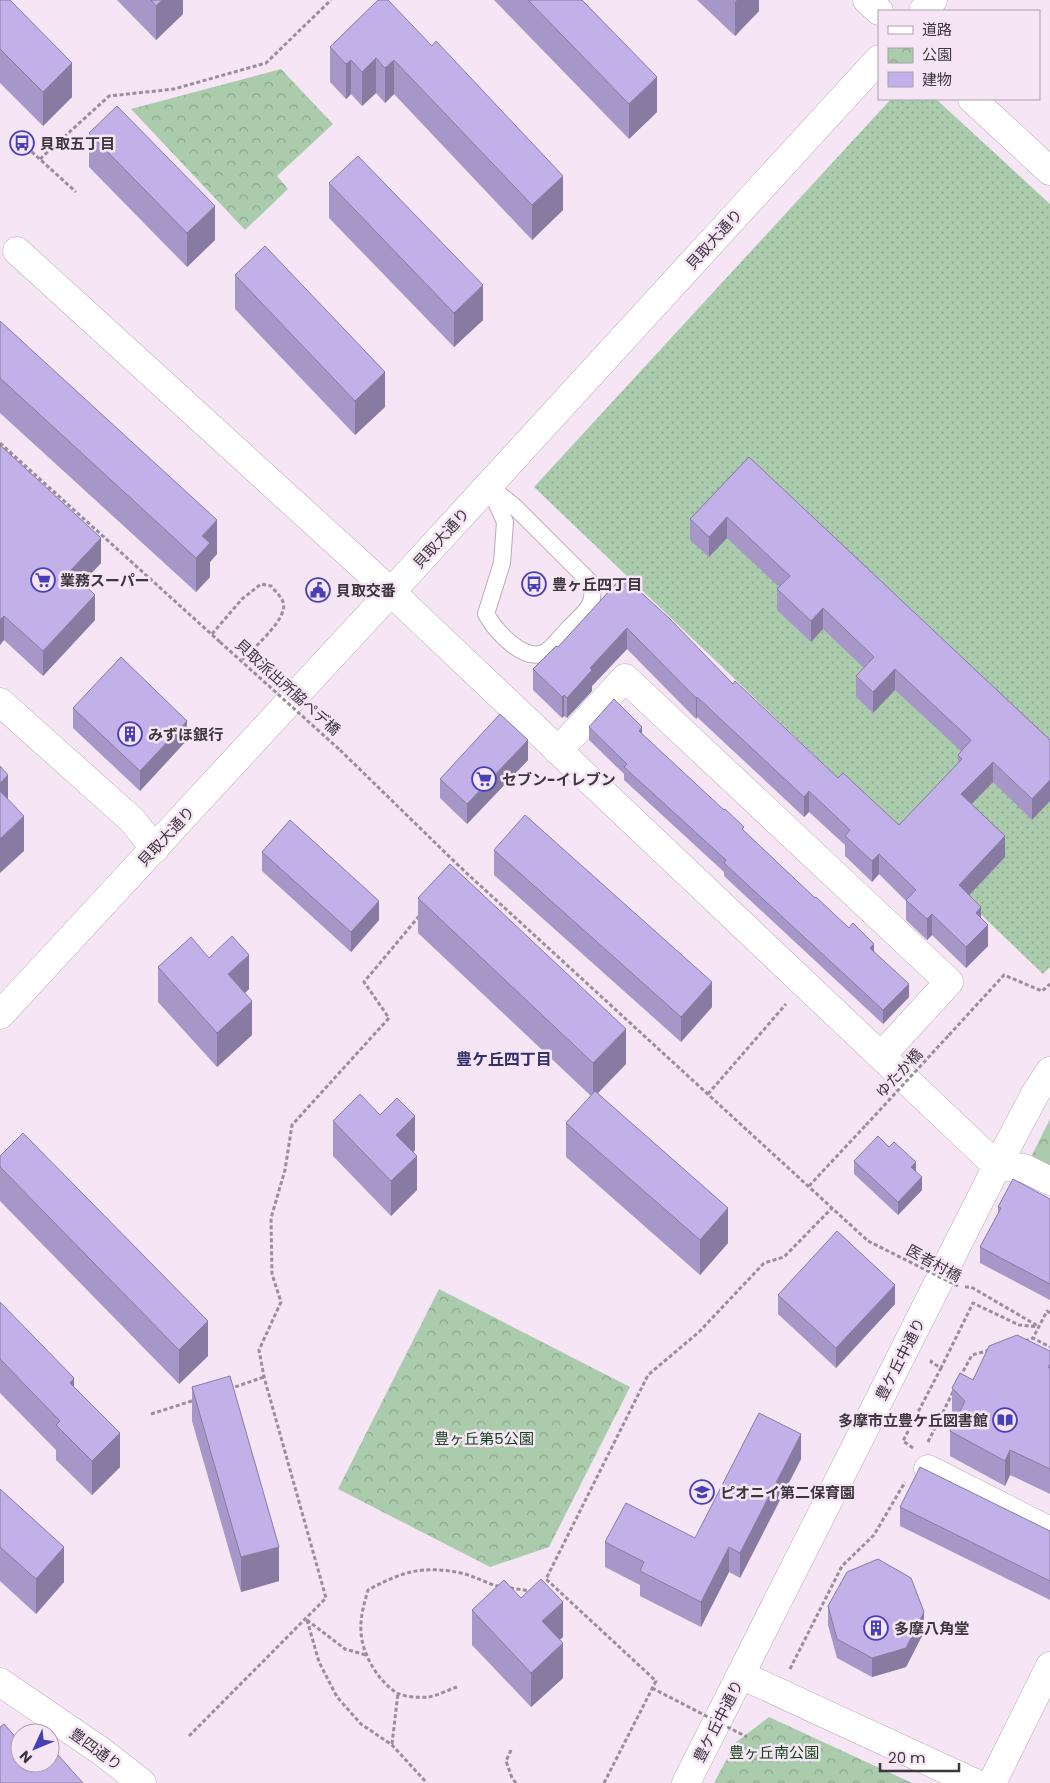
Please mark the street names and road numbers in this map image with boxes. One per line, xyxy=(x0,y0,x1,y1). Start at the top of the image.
street label: 貝取大通り xyxy=(681,204,747,274)
street label: 貝取大通り xyxy=(408,503,474,573)
street label: 貝取派出所脇ペデ橋 xyxy=(231,634,345,740)
street label: 貝取大通り xyxy=(133,801,199,871)
street label: ゆたか橋 xyxy=(871,1044,927,1102)
street label: 医者村橋 xyxy=(903,1239,965,1287)
street label: 豊ケ丘中通り xyxy=(870,1314,930,1404)
street label: 豊ケ丘中通り xyxy=(688,1676,748,1766)
street label: 豊四通り xyxy=(66,1723,126,1775)

